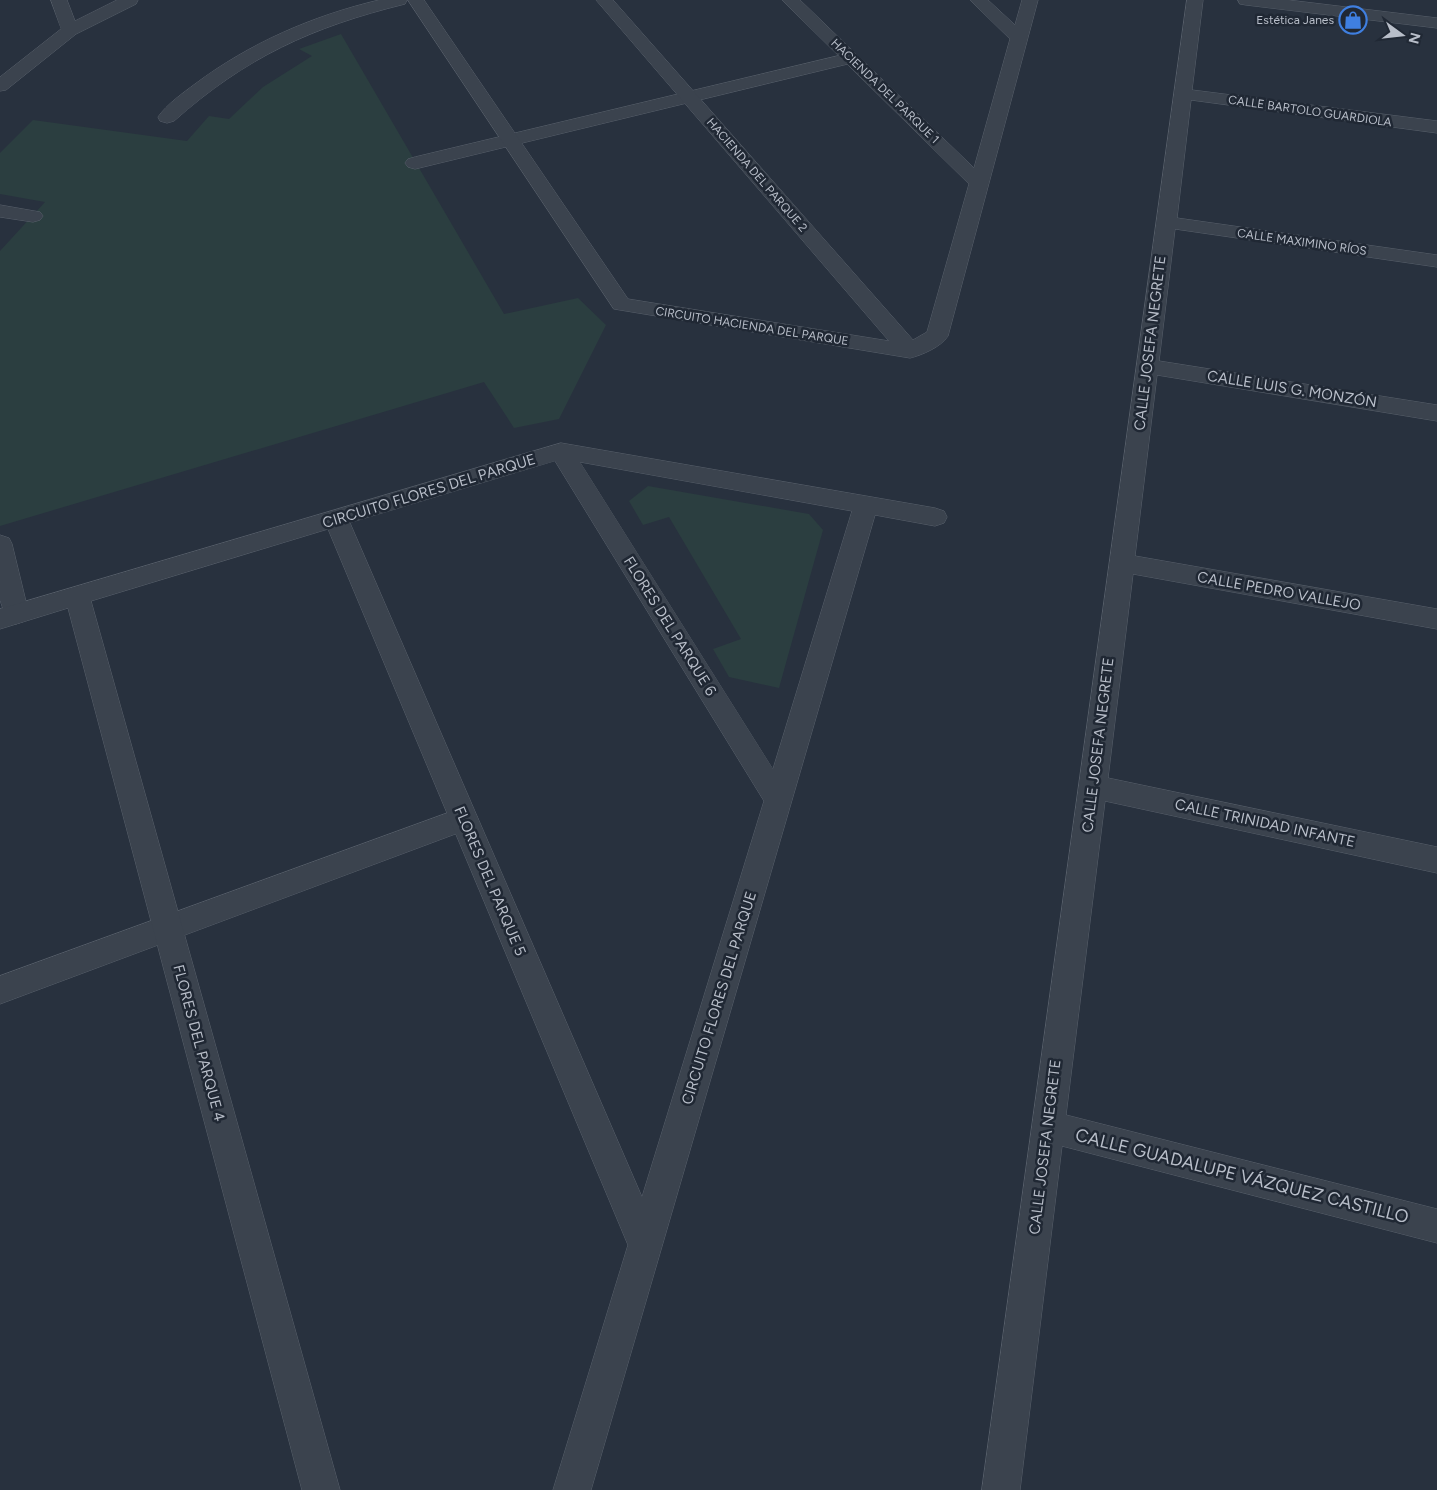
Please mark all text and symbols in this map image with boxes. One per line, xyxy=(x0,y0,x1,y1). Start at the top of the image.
shop icon: Estética Janes xyxy=(1338,5,1368,35)
north arrow xyxy=(1377,10,1427,60)
place label: Estética Janes xyxy=(1256,13,1334,27)
text: N xyxy=(1404,31,1424,46)
street label: HACIENDA DEL PARQUE 1 xyxy=(828,36,942,146)
street label: CALLE BARTOLO GUARDIOLA xyxy=(1227,93,1393,129)
street label: HACIENDA DEL PARQUE 2 xyxy=(704,115,810,235)
street label: CALLE MAXIMINO RÍOS xyxy=(1236,226,1368,258)
street label: CALLE JOSEFA NEGRETE xyxy=(1130,255,1170,431)
street label: CIRCUITO HACIENDA DEL PARQUE xyxy=(654,304,850,348)
street label: CALLE LUIS G. MONZÓN xyxy=(1206,367,1378,411)
street label: CIRCUITO FLORES DEL PARQUE xyxy=(320,450,538,532)
street label: FLORES DEL PARQUE 6 xyxy=(620,553,721,699)
street label: CALLE PEDRO VALLEJO xyxy=(1196,568,1362,614)
street label: CALLE JOSEFA NEGRETE xyxy=(1078,657,1118,833)
street label: CALLE TRINIDAD INFANTE xyxy=(1173,795,1357,851)
street label: FLORES DEL PARQUE 5 xyxy=(450,803,530,959)
street label: CIRCUITO FLORES DEL PARQUE xyxy=(678,889,760,1107)
street label: FLORES DEL PARQUE 4 xyxy=(169,963,229,1123)
street label: CALLE JOSEFA NEGRETE xyxy=(1025,1059,1065,1235)
street label: CALLE GUADALUPE VÁZQUEZ CASTILLO xyxy=(1073,1124,1411,1228)

